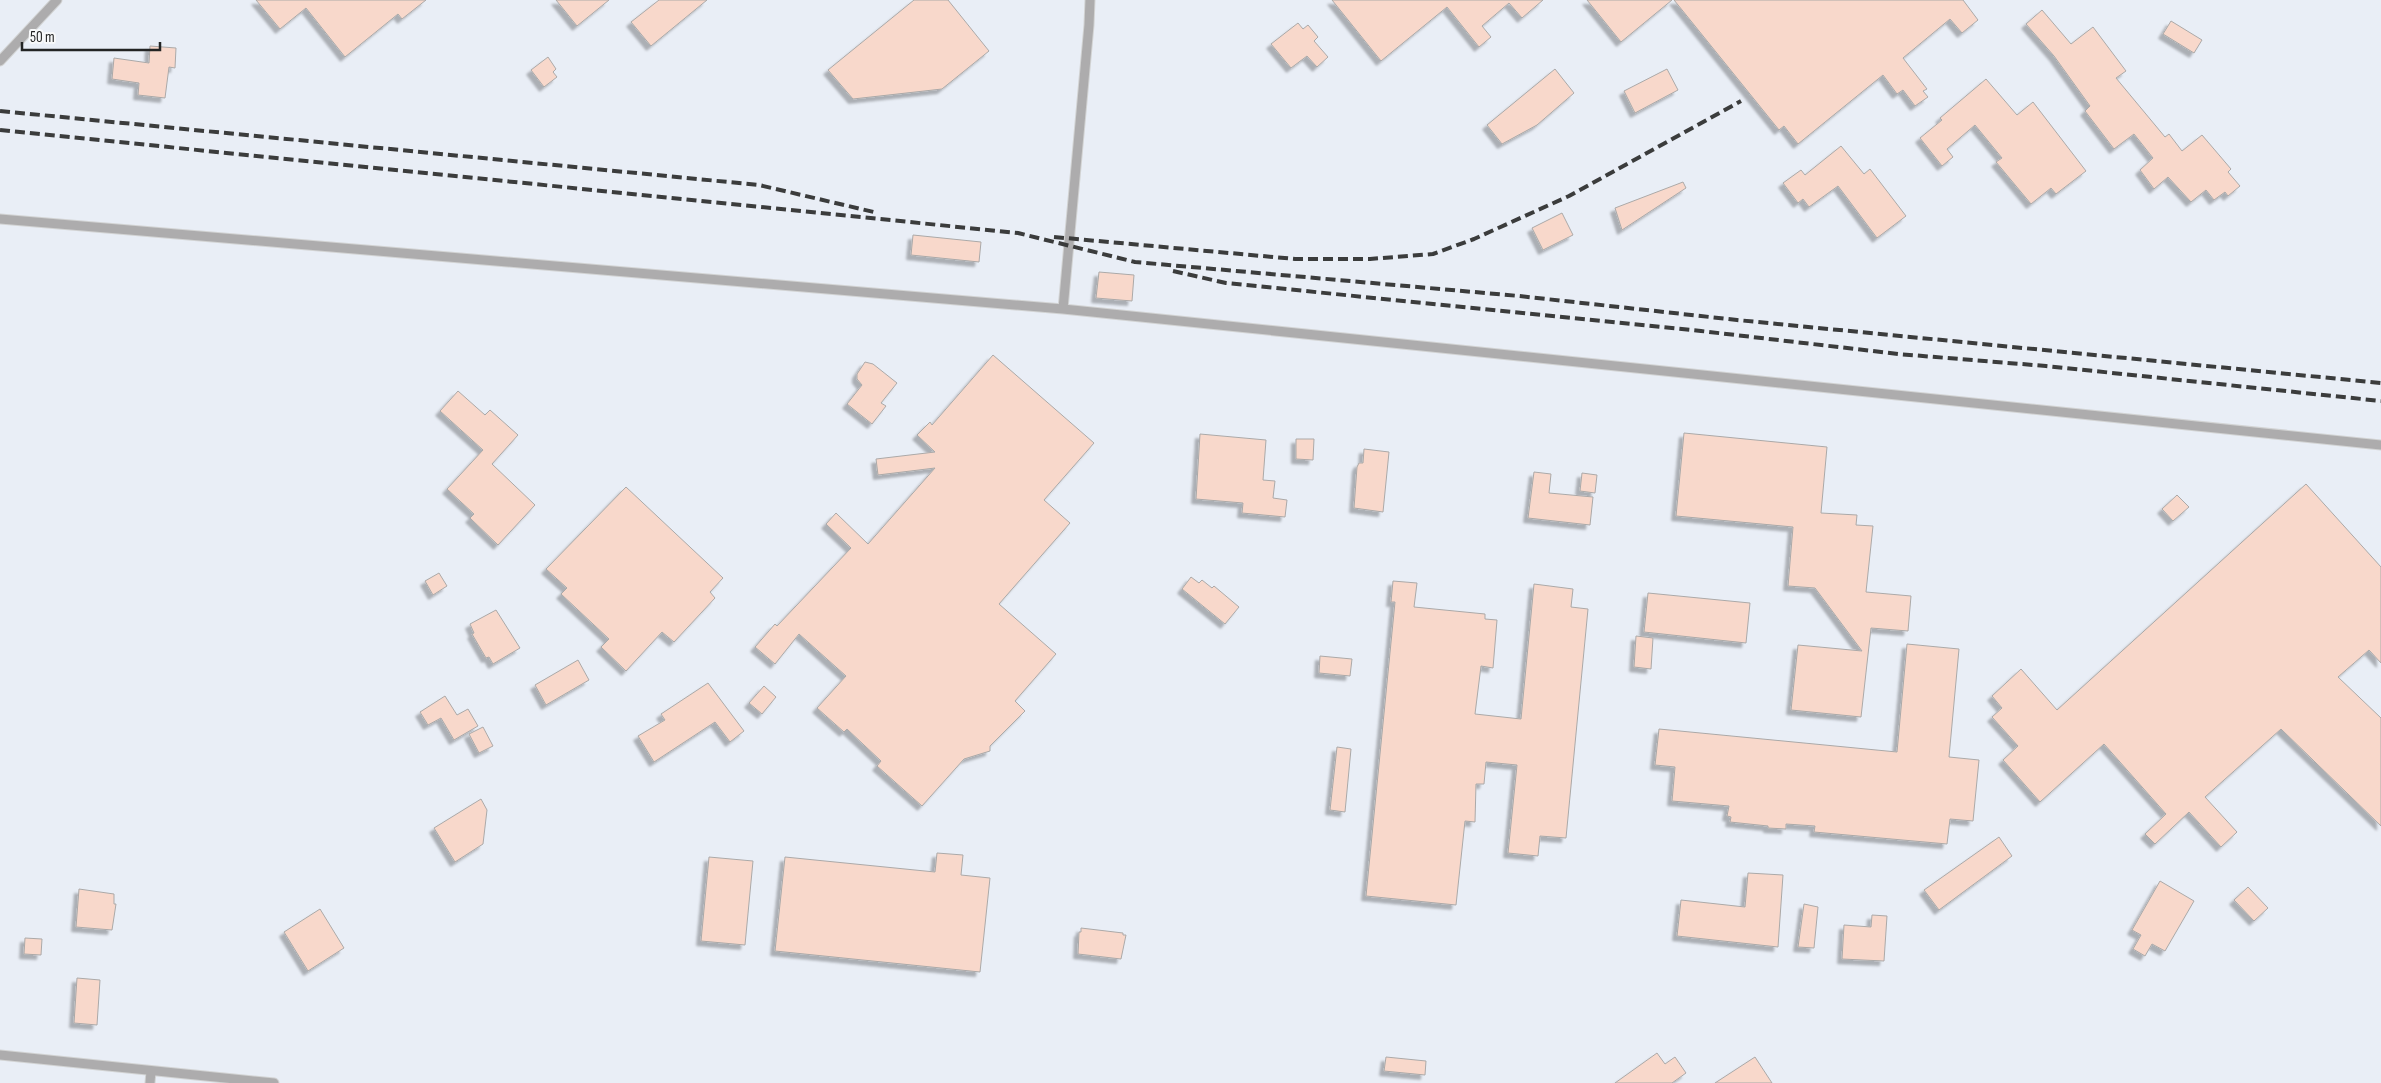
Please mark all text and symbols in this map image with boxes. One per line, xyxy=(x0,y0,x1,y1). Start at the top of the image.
scale bar xyxy=(22,20,160,52)
text: 50 m xyxy=(30,28,55,47)

